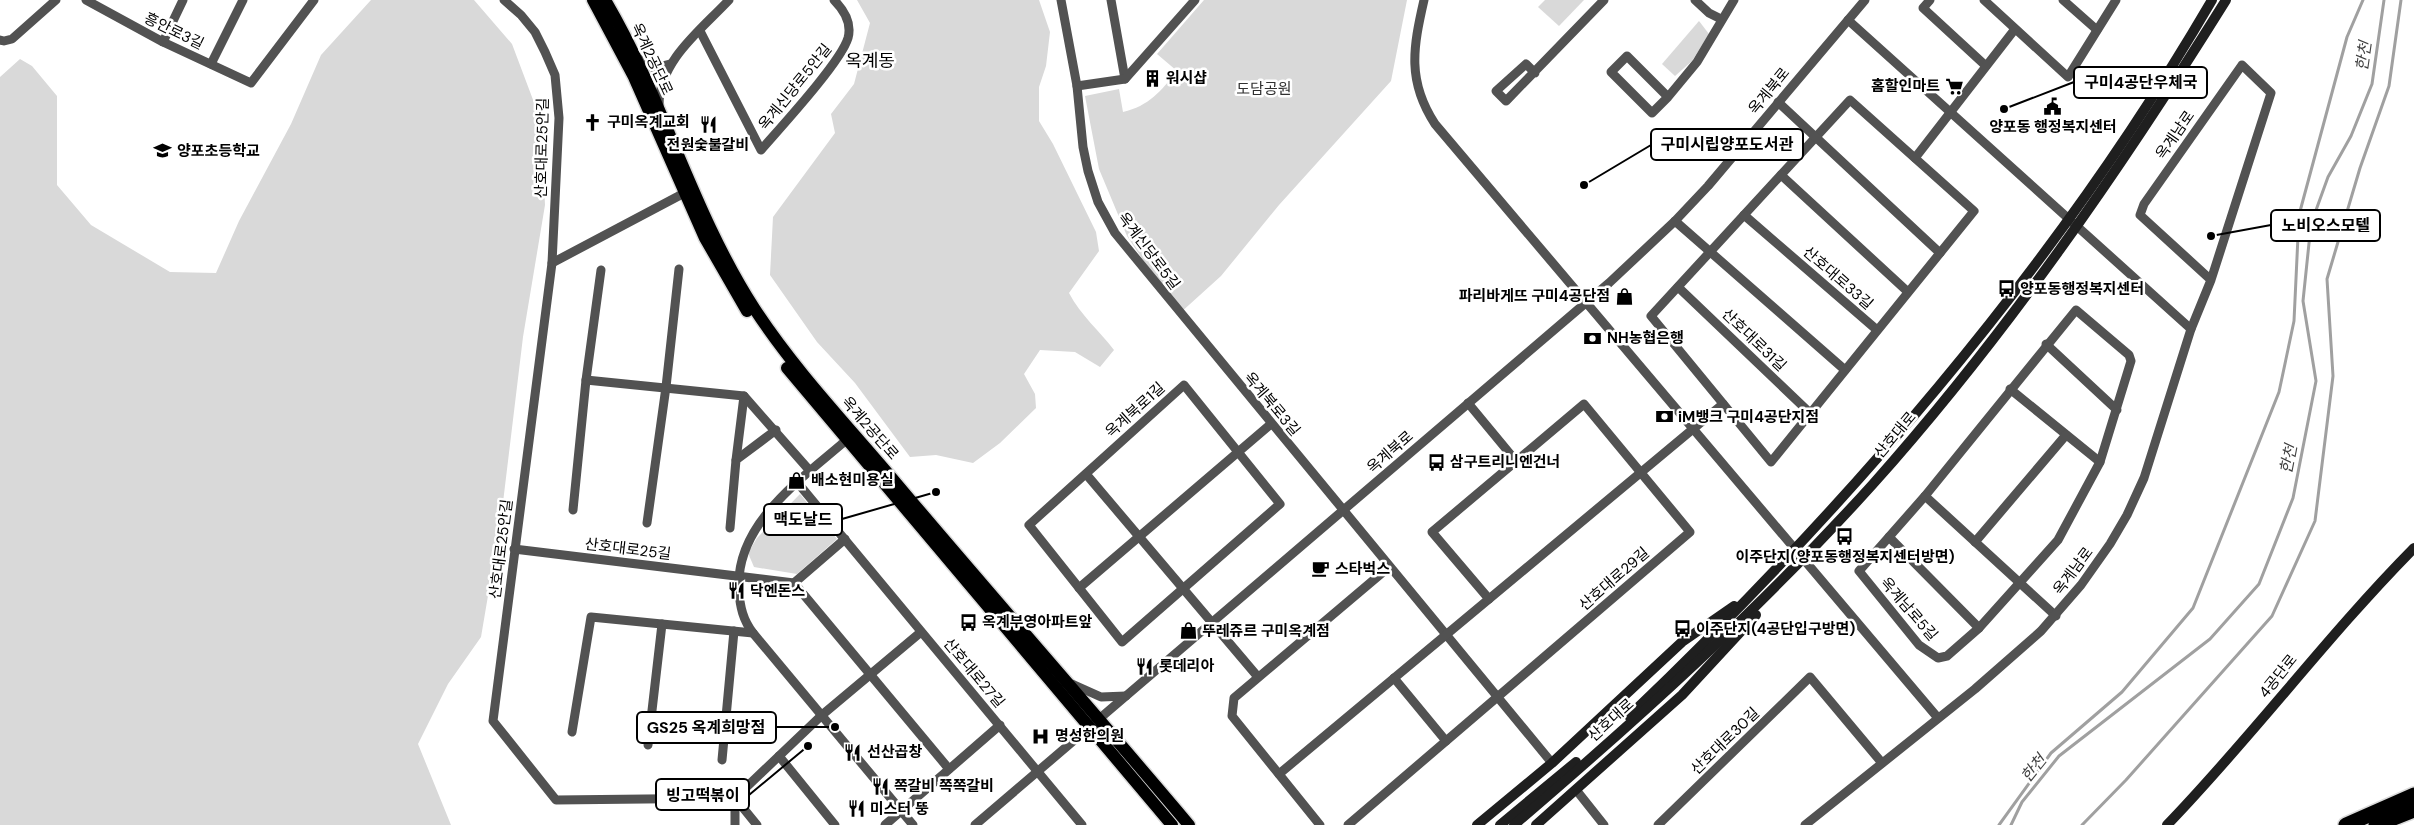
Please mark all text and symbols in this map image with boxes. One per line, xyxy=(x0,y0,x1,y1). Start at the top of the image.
street label: 흥안로3길 xyxy=(141,8,207,54)
street label: 옥계2공단로 xyxy=(627,20,677,98)
water label: 한천 xyxy=(2351,38,2376,72)
street label: 옥계신당로5안길 xyxy=(754,40,836,134)
district label: 옥계동 xyxy=(845,49,895,73)
street label: 옥계북로 xyxy=(1744,63,1794,119)
callout: 구미4공단우체국 xyxy=(2074,67,2207,98)
building icon: 워시샵 xyxy=(1142,68,1162,88)
place label: 워시샵 xyxy=(1166,68,1207,88)
text: 구미4공단우체국 xyxy=(2084,72,2198,93)
place label: 홈할인마트 xyxy=(1871,76,1940,96)
supermarket icon: 홈할인마트 xyxy=(1944,76,1964,96)
park label: 도담공원 xyxy=(1236,79,1292,99)
public building icon: 양포동 행정복지센터 xyxy=(2043,96,2063,116)
street label: 산호대로25안길 xyxy=(531,98,553,198)
street label: 옥계남로 xyxy=(2151,107,2199,163)
church icon: 구미옥계교회 xyxy=(583,112,603,132)
place label: 구미옥계교회 xyxy=(607,112,690,132)
restaurant icon: 전원숯불갈비 xyxy=(698,114,718,134)
place label: 양포동 행정복지센터 xyxy=(1989,117,2117,137)
callout: 구미시립양포도서관 xyxy=(1651,129,1803,160)
text: 구미시립양포도서관 xyxy=(1661,134,1794,155)
place label: 전원숯불갈비 xyxy=(667,135,749,155)
school or university icon: 양포초등학교 xyxy=(153,141,173,161)
place label: 양포초등학교 xyxy=(177,141,260,161)
street label: 옥계신당로5길 xyxy=(1113,208,1185,294)
callout: 노비오스모텔 xyxy=(2271,210,2380,241)
text: 노비오스모텔 xyxy=(2282,215,2370,236)
street label: 산호대로33길 xyxy=(1799,242,1877,314)
bus stop icon: 양포동행정복지센터 xyxy=(1996,279,2016,299)
place label: 양포동행정복지센터 xyxy=(2020,279,2144,299)
place label: 파리바게뜨 구미4공단점 xyxy=(1459,286,1610,306)
shop icon: 파리바게뜨 구미4공단점 xyxy=(1614,286,1634,306)
street label: 산호대로31길 xyxy=(1717,304,1791,376)
bank icon: NH농협은행 xyxy=(1583,328,1603,348)
place label: NH농협은행 xyxy=(1607,328,1684,348)
street label: 옥계북로3길 xyxy=(1239,368,1305,440)
street label: 옥계북로1길 xyxy=(1101,378,1169,442)
street label: 옥계2공단로 xyxy=(837,392,903,464)
bank icon: iM뱅크 구미4공단지점 xyxy=(1654,407,1674,427)
place label: iM뱅크 구미4공단지점 xyxy=(1678,407,1819,427)
street label: 산호대로 xyxy=(1870,407,1920,463)
street label: 옥계북로 xyxy=(1363,426,1417,478)
water label: 한천 xyxy=(2275,440,2302,476)
bus stop icon: 삼구트리니엔건너 xyxy=(1426,452,1446,472)
place label: 삼구트리니엔건너 xyxy=(1450,452,1560,472)
shop icon: 배소현미용실 xyxy=(787,470,807,490)
place label: 배소현미용실 xyxy=(811,470,894,490)
street label: 산호대로25안길 xyxy=(485,498,517,600)
callout: 맥도날드 xyxy=(764,504,842,535)
text: 맥도날드 xyxy=(774,509,833,530)
bus stop icon: 이주단지(양포동행정복지센터방면) xyxy=(1835,526,1855,546)
street label: 산호대로25길 xyxy=(584,534,672,564)
street label: 산호대로29길 xyxy=(1575,543,1653,615)
street label: 옥계남로 xyxy=(2048,543,2098,599)
place label: 이주단지(양포동행정복지센터방면) xyxy=(1735,547,1955,567)
cafe icon: 스타벅스 xyxy=(1311,559,1331,579)
place label: 스타벅스 xyxy=(1335,559,1390,579)
street label: 옥계남로5길 xyxy=(1876,573,1942,645)
restaurant icon: 닥엔돈스 xyxy=(726,581,746,601)
place label: 닥엔돈스 xyxy=(750,581,805,601)
bus stop icon: 옥계부영아파트앞 xyxy=(958,612,978,632)
place label: 옥계부영아파트앞 xyxy=(982,612,1093,632)
bus stop icon: 이주단지(4공단입구방면) xyxy=(1672,619,1692,639)
place label: 이주단지(4공단입구방면) xyxy=(1696,619,1855,639)
shop icon: 뚜레쥬르 구미옥계점 xyxy=(1178,621,1198,641)
place label: 뚜레쥬르 구미옥계점 xyxy=(1202,621,1330,641)
street label: 산호대로27길 xyxy=(939,634,1009,712)
street label: 4공단로 xyxy=(2254,650,2302,702)
restaurant icon: 롯데리아 xyxy=(1135,656,1155,676)
place label: 롯데리아 xyxy=(1159,656,1214,676)
street label: 산호대로 xyxy=(1584,694,1638,746)
street label: 산호대로30길 xyxy=(1686,703,1764,779)
callout: GS25 옥계희망점 xyxy=(637,712,776,743)
text: GS25 옥계희망점 xyxy=(647,717,765,738)
hospital icon: 명성한의원 xyxy=(1031,726,1051,746)
place label: 명성한의원 xyxy=(1055,726,1124,746)
restaurant icon: 선산곱창 xyxy=(843,742,863,762)
place label: 선산곱창 xyxy=(867,742,922,762)
water label: 한천 xyxy=(2016,749,2052,786)
restaurant icon: 쪽갈비 쪽쪽갈비 xyxy=(870,776,890,796)
place label: 쪽갈비 쪽쪽갈비 xyxy=(894,776,994,796)
callout: 빙고떡볶이 xyxy=(656,779,749,810)
text: 빙고떡볶이 xyxy=(666,785,740,806)
restaurant icon: 미스터 뚱 xyxy=(846,799,866,819)
place label: 미스터 뚱 xyxy=(870,799,929,819)

